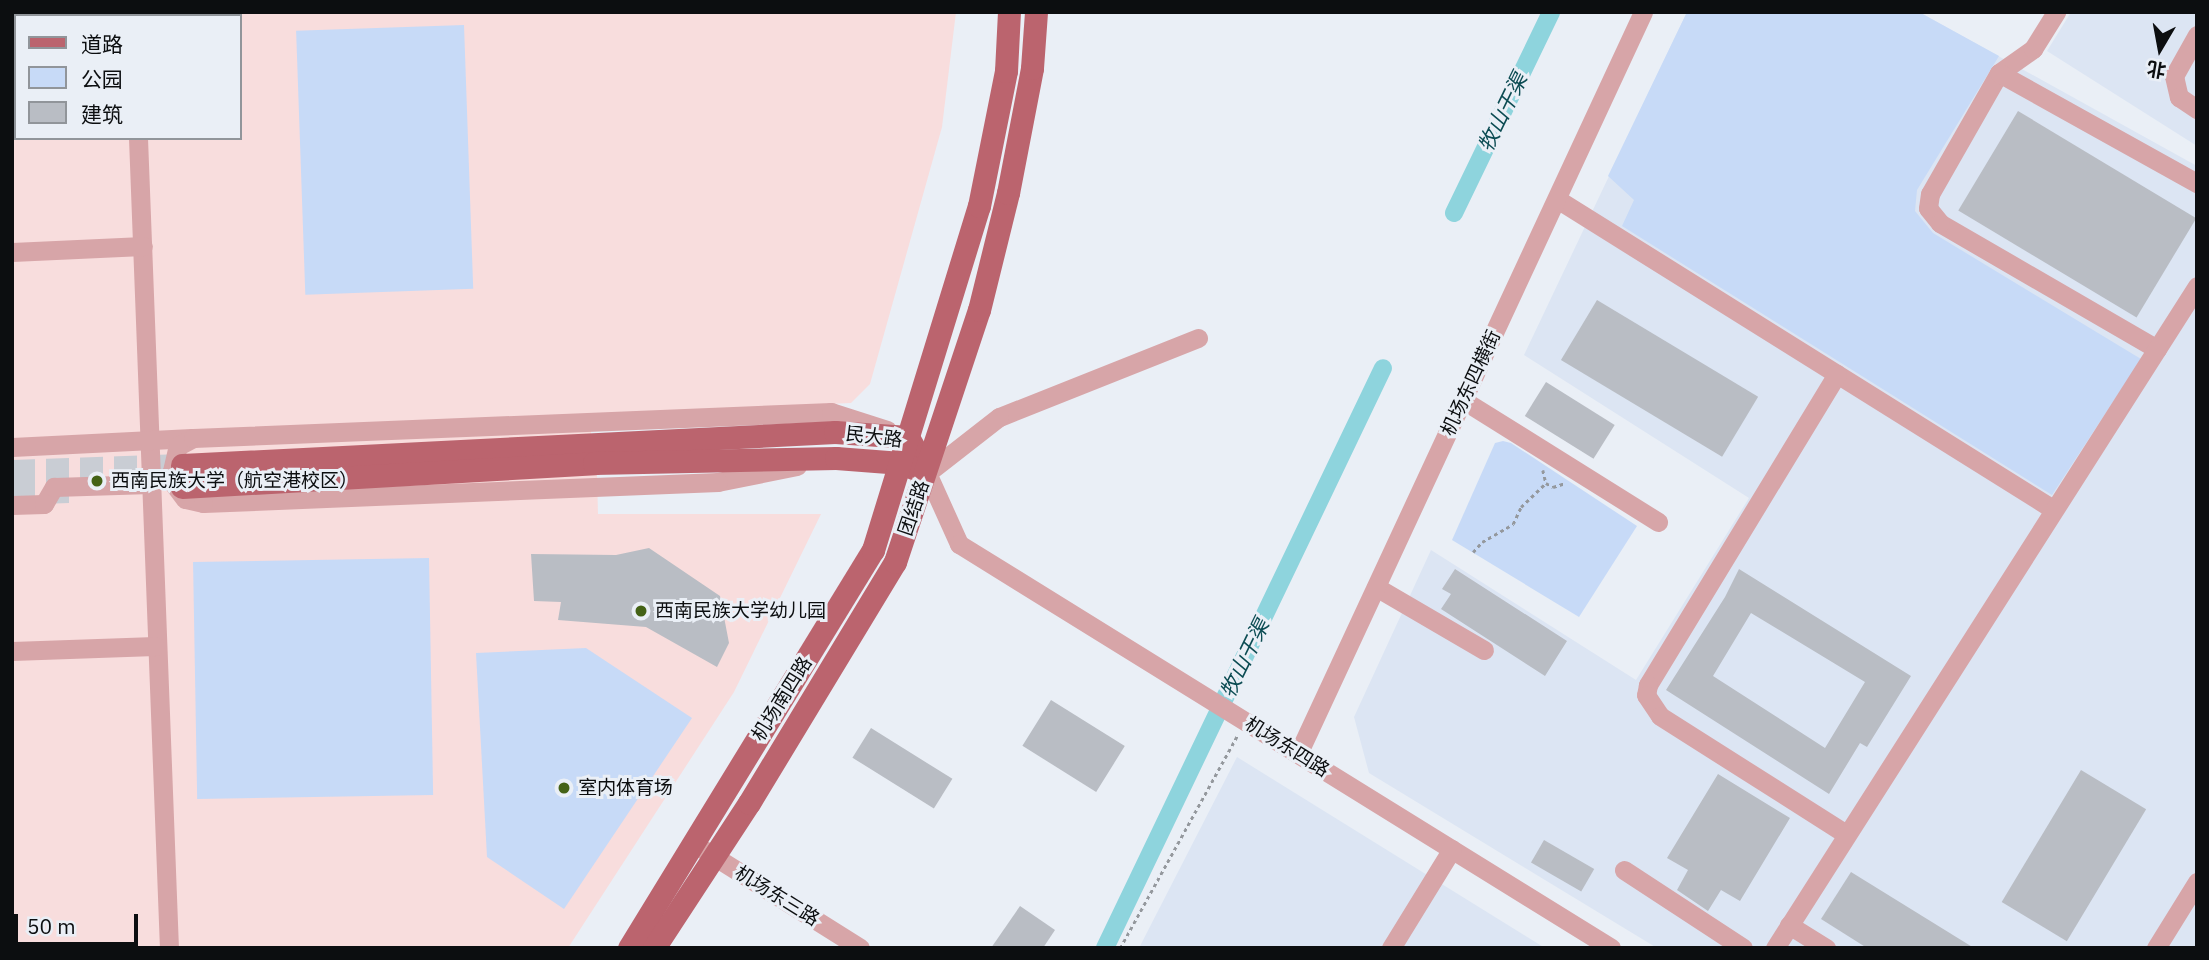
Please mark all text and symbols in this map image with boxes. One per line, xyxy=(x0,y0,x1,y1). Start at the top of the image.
legend xyxy=(14,14,242,140)
north arrow xyxy=(2125,14,2195,84)
text: 道路 xyxy=(81,30,123,58)
text: 北 xyxy=(2145,56,2168,83)
text: 公园 xyxy=(81,65,123,93)
water label: 牧山干渠 xyxy=(1472,69,1532,155)
text: 建筑 xyxy=(81,100,123,128)
street label: 机场东四横街 xyxy=(1437,327,1505,439)
street label: 民大路 xyxy=(844,422,904,452)
place label: 西南民族大学（航空港校区） xyxy=(111,470,358,492)
marker: 西南民族大学（航空港校区） xyxy=(89,473,105,489)
street label: 团结路 xyxy=(894,477,934,539)
place label: 西南民族大学幼儿园 xyxy=(655,600,826,622)
marker: 西南民族大学幼儿园 xyxy=(633,603,649,619)
water label: 牧山干渠 xyxy=(1214,615,1274,701)
street label: 机场南四路 xyxy=(747,653,817,745)
street label: 机场东四路 xyxy=(1241,712,1333,782)
place label: 室内体育场 xyxy=(578,777,673,799)
marker: 室内体育场 xyxy=(556,780,572,796)
street label: 机场东三路 xyxy=(731,861,823,931)
scale bar xyxy=(18,900,142,944)
text: 50 m xyxy=(27,912,76,940)

